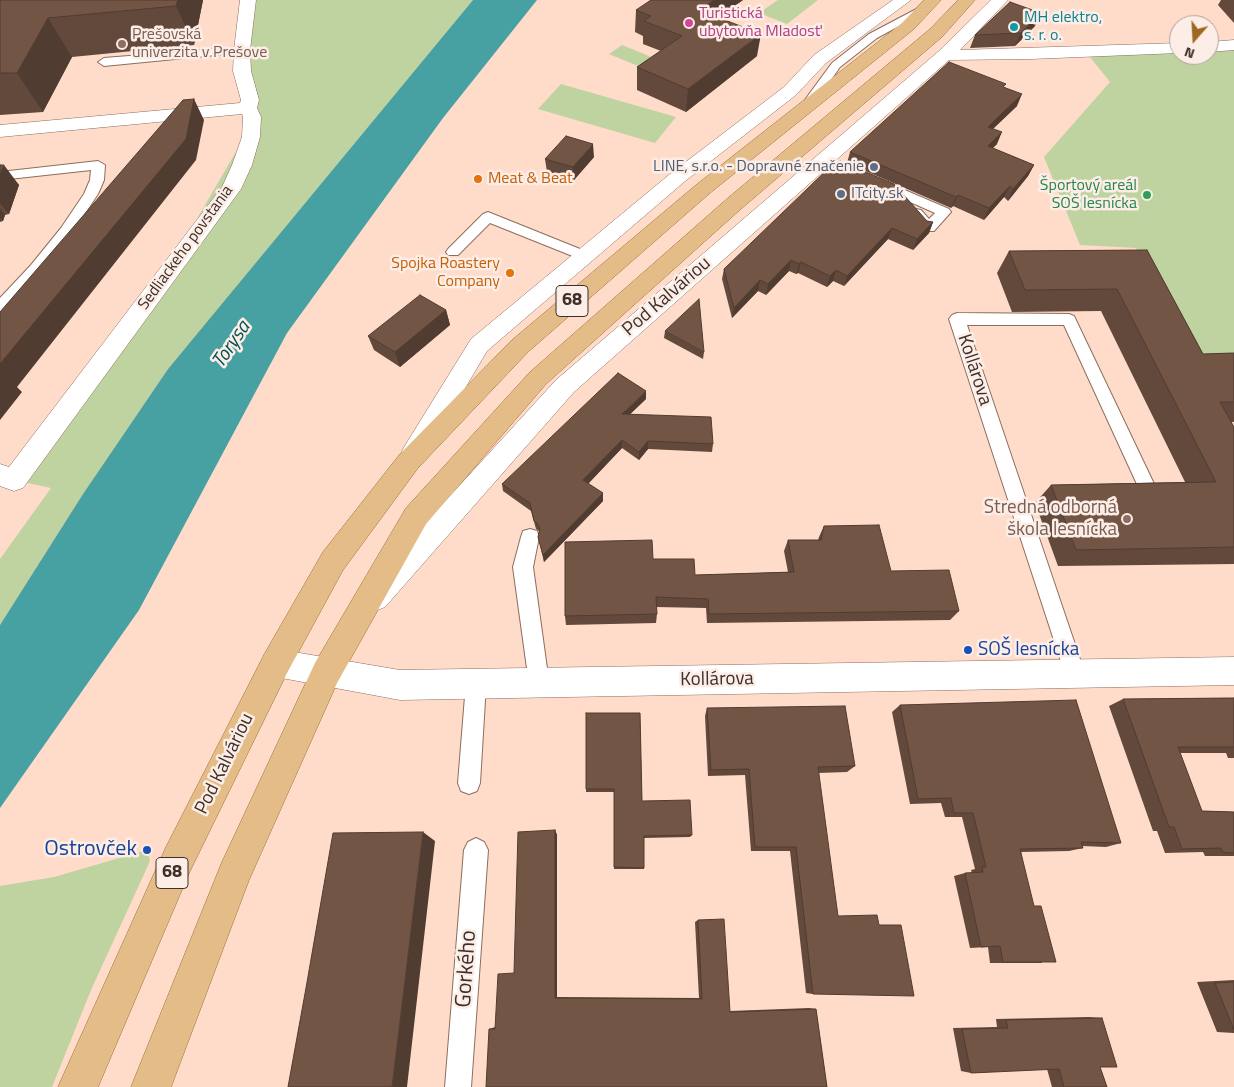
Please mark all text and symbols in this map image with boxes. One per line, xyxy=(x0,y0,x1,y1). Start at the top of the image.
place label: Turistická ubytovňa Mladosť xyxy=(699,4,822,42)
place label: MH elektro, s. r. o. xyxy=(1024,8,1102,46)
north arrow xyxy=(1169,15,1219,65)
marker: Turistická ubytovňa Mladosť xyxy=(683,17,695,29)
marker: MH elektro, s. r. o. xyxy=(1008,21,1020,33)
place label: Prešovská univerzita v Prešove xyxy=(132,25,267,63)
marker: Prešovská univerzita v Prešove xyxy=(116,38,128,50)
text: N xyxy=(1181,42,1197,65)
place label: LINE, s.r.o. - Dopravné značenie xyxy=(653,157,864,177)
marker: LINE, s.r.o. - Dopravné značenie xyxy=(868,161,880,173)
place label: Meat & Beat xyxy=(488,169,573,189)
marker: Meat & Beat xyxy=(472,173,484,185)
place label: Športový areál SOŠ lesnícka xyxy=(1040,176,1137,214)
street label: Sedliackeho povstania xyxy=(134,182,238,314)
place label: ITcity.sk xyxy=(851,184,904,204)
marker: ITcity.sk xyxy=(835,188,847,200)
marker: Športový areál SOŠ lesnícka xyxy=(1141,189,1153,201)
street label: Pod Kalváriou xyxy=(618,252,716,342)
place label: Spojka Roastery Company xyxy=(391,254,500,292)
marker: Spojka Roastery Company xyxy=(504,267,516,279)
road number: 68 xyxy=(556,286,588,316)
water label: Torysa xyxy=(208,317,256,373)
street label: Kollárova xyxy=(952,331,996,409)
place label: Stredná odborná škola lesnícka xyxy=(984,497,1117,541)
marker: Stredná odborná škola lesnícka xyxy=(1121,513,1133,525)
place label: SOŠ lesnícka xyxy=(978,639,1079,661)
marker: SOŠ lesnícka xyxy=(962,644,974,656)
street label: Kollárova xyxy=(680,668,754,692)
street label: Pod Kalváriou xyxy=(191,710,259,818)
place label: Ostrovček xyxy=(44,837,137,863)
marker: Ostrovček xyxy=(141,844,153,856)
road number: 68 xyxy=(156,858,188,888)
street label: Gorkého xyxy=(451,929,483,1009)

